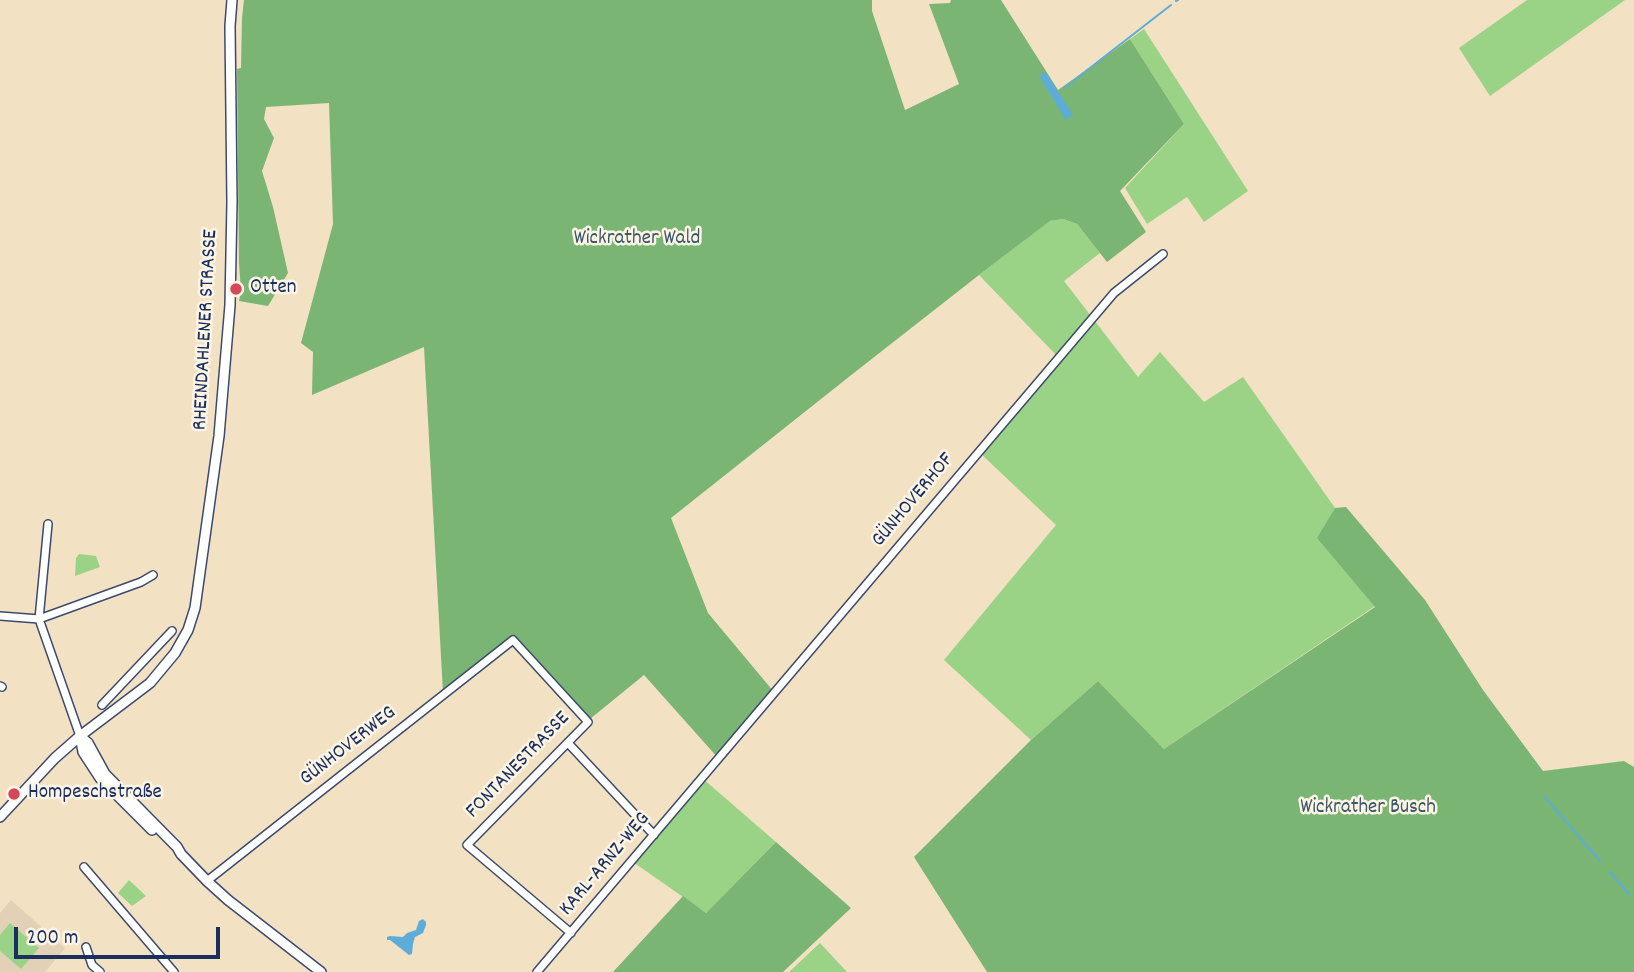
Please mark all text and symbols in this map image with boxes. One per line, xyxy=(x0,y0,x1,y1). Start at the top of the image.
park label: Wickrather Wald xyxy=(574,227,700,253)
street label: RHEINDAHLENER STRASSE xyxy=(189,229,225,431)
place label: Otten xyxy=(250,276,296,302)
marker: Otten xyxy=(228,281,244,297)
street label: GÜNHOVERHOF xyxy=(867,449,961,553)
street label: GÜNHOVERWEG xyxy=(296,702,402,792)
street label: FONTANESTRASSE xyxy=(462,707,576,825)
place label: Hompeschstraße xyxy=(28,781,162,807)
marker: Hompeschstraße xyxy=(6,786,22,802)
park label: Wickrather Busch xyxy=(1300,796,1436,822)
street label: KARL-ARNZ-WEG xyxy=(555,808,657,922)
scale bar xyxy=(18,912,224,956)
text: 200 m xyxy=(27,924,78,954)

